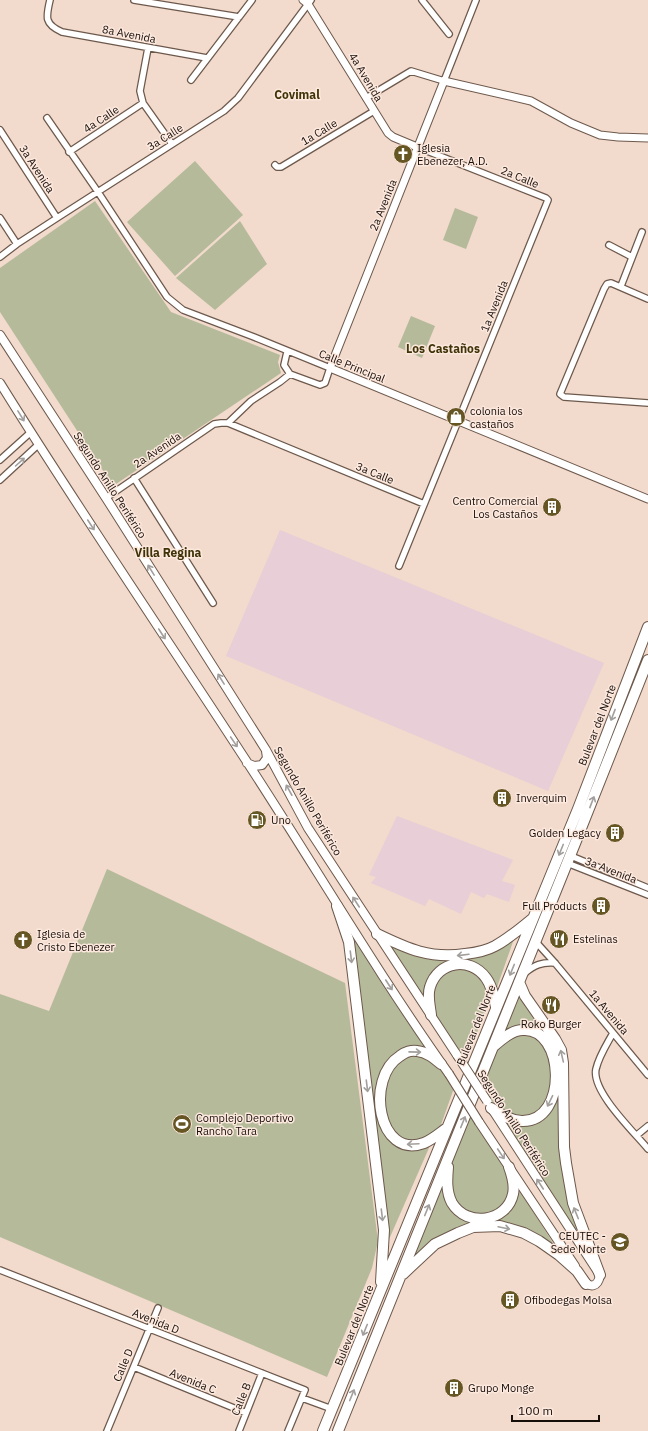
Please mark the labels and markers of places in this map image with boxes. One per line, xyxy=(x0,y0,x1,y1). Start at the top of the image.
place label: Iglesia Ebenezer, A.D. xyxy=(417,141,488,168)
church icon: Iglesia Ebenezer, A.D. xyxy=(392,143,414,165)
place label: colonia los castaños xyxy=(470,404,523,431)
shop icon: colonia los castaños xyxy=(445,406,467,428)
place label: Centro Comercial Los Castaños xyxy=(453,494,538,521)
building icon: Centro Comercial Los Castaños xyxy=(541,496,563,518)
building icon: Inverquim xyxy=(491,787,513,809)
place label: Inverquim xyxy=(516,791,567,805)
fuel station icon: Uno xyxy=(246,809,268,831)
place label: Uno xyxy=(271,813,291,827)
building icon: Golden Legacy xyxy=(604,822,626,844)
place label: Golden Legacy xyxy=(529,826,602,840)
building icon: Full Products xyxy=(590,895,612,917)
place label: Full Products xyxy=(522,899,587,913)
place label: Iglesia de Cristo Ebenezer xyxy=(37,927,115,954)
restaurant icon: Estelinas xyxy=(548,928,570,950)
church icon: Iglesia de Cristo Ebenezer xyxy=(12,929,34,951)
place label: Estelinas xyxy=(573,932,618,946)
restaurant icon: Roko Burger xyxy=(540,994,562,1016)
place label: Roko Burger xyxy=(521,1017,581,1031)
place label: Complejo Deportivo Rancho Tara xyxy=(196,1111,294,1138)
sports icon: Complejo Deportivo Rancho Tara xyxy=(171,1113,193,1135)
place label: CEUTEC - Sede Norte xyxy=(551,1229,606,1256)
school or university icon: CEUTEC - Sede Norte xyxy=(609,1231,631,1253)
building icon: Ofibodegas Molsa xyxy=(499,1289,521,1311)
place label: Ofibodegas Molsa xyxy=(524,1293,612,1307)
building icon: Grupo Monge xyxy=(443,1377,465,1399)
place label: Grupo Monge xyxy=(468,1381,534,1395)

